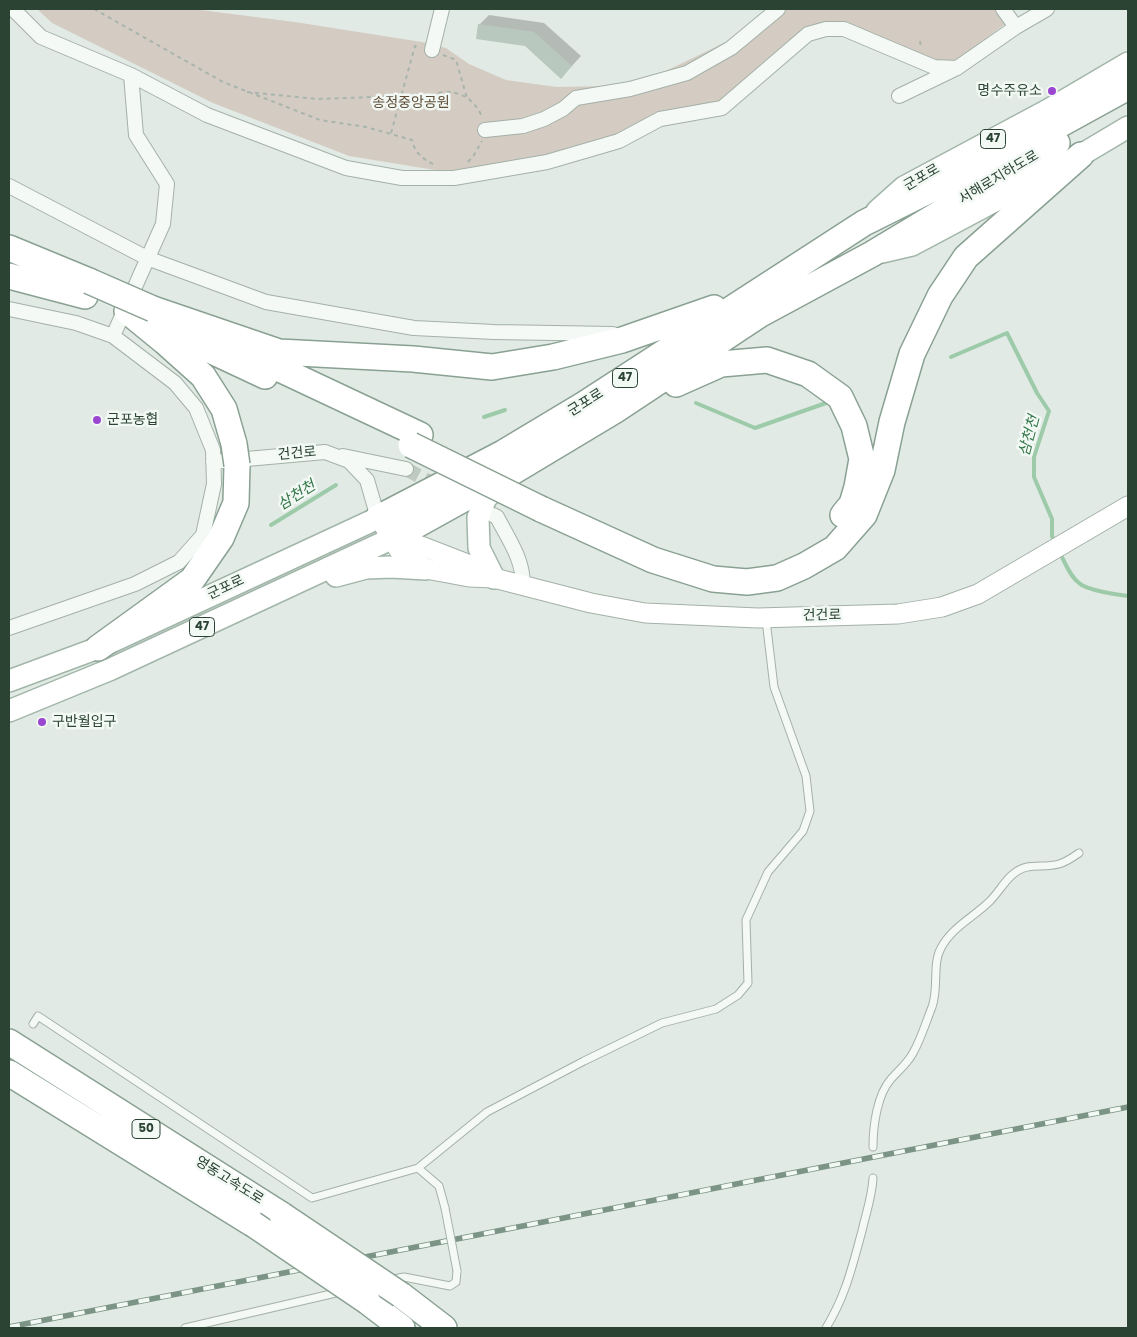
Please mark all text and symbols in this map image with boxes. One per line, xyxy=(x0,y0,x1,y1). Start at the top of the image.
place label: 명수주유소 xyxy=(978,83,1042,99)
marker: 명수주유소 xyxy=(1046,85,1058,97)
park label: 송정중앙공원 xyxy=(372,95,450,111)
road number: 47 xyxy=(980,130,1006,148)
street label: 서해로지하도로 xyxy=(956,148,1042,208)
street label: 군포로 xyxy=(901,161,943,195)
road number: 47 xyxy=(612,368,638,388)
street label: 군포로 xyxy=(565,386,607,420)
place label: 군포농협 xyxy=(107,412,159,428)
marker: 군포농협 xyxy=(91,414,103,426)
water label: 삼천천 xyxy=(1016,414,1044,458)
street label: 건건로 xyxy=(277,444,317,464)
water label: 삼천천 xyxy=(275,477,319,515)
street label: 군포로 xyxy=(205,572,247,604)
street label: 건건로 xyxy=(803,607,841,625)
road number: 47 xyxy=(190,618,214,636)
place label: 구반월입구 xyxy=(52,714,116,730)
marker: 구반월입구 xyxy=(36,716,48,728)
road number: 50 xyxy=(132,1120,160,1138)
street label: 영동고속도로 xyxy=(192,1153,266,1209)

